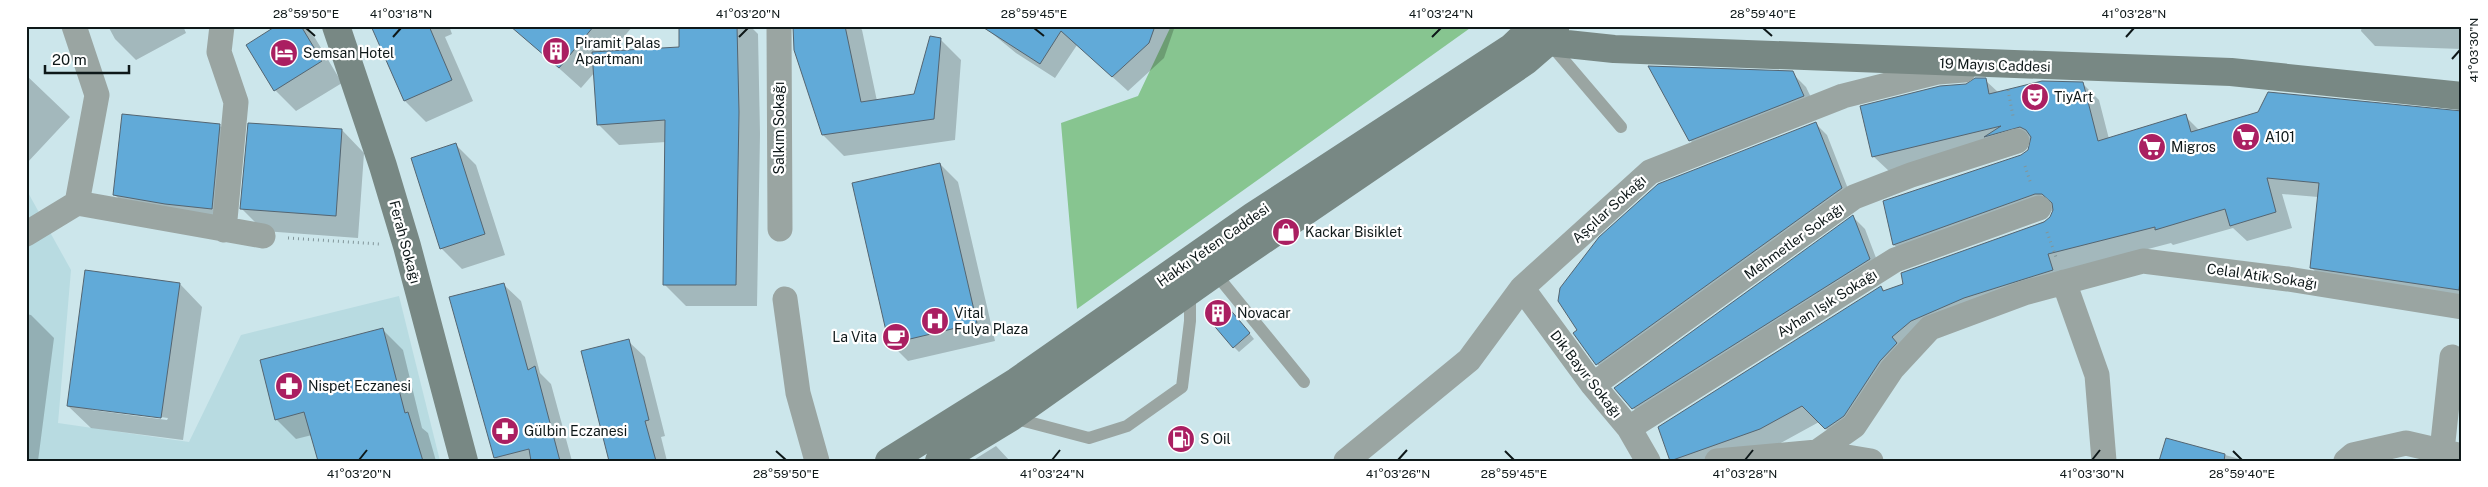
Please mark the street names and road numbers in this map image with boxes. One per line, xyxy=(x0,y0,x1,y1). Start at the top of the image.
street label: 19 Mayıs Caddesi xyxy=(1939,55,2051,75)
street label: Salkım Sokağı xyxy=(771,82,787,174)
street label: Aşçılar Sokağı xyxy=(1569,172,1649,246)
street label: Ferah Sokağı xyxy=(386,199,424,285)
street label: Hakkı Yeten Caddesi xyxy=(1154,200,1272,290)
street label: Mehmetler Sokağı xyxy=(1741,200,1847,282)
street label: Celal Atik Sokağı xyxy=(2206,260,2318,292)
street label: Ayhan Işık Sokağı xyxy=(1774,266,1880,340)
street label: Dik Bayır Sokağı xyxy=(1547,327,1625,421)

